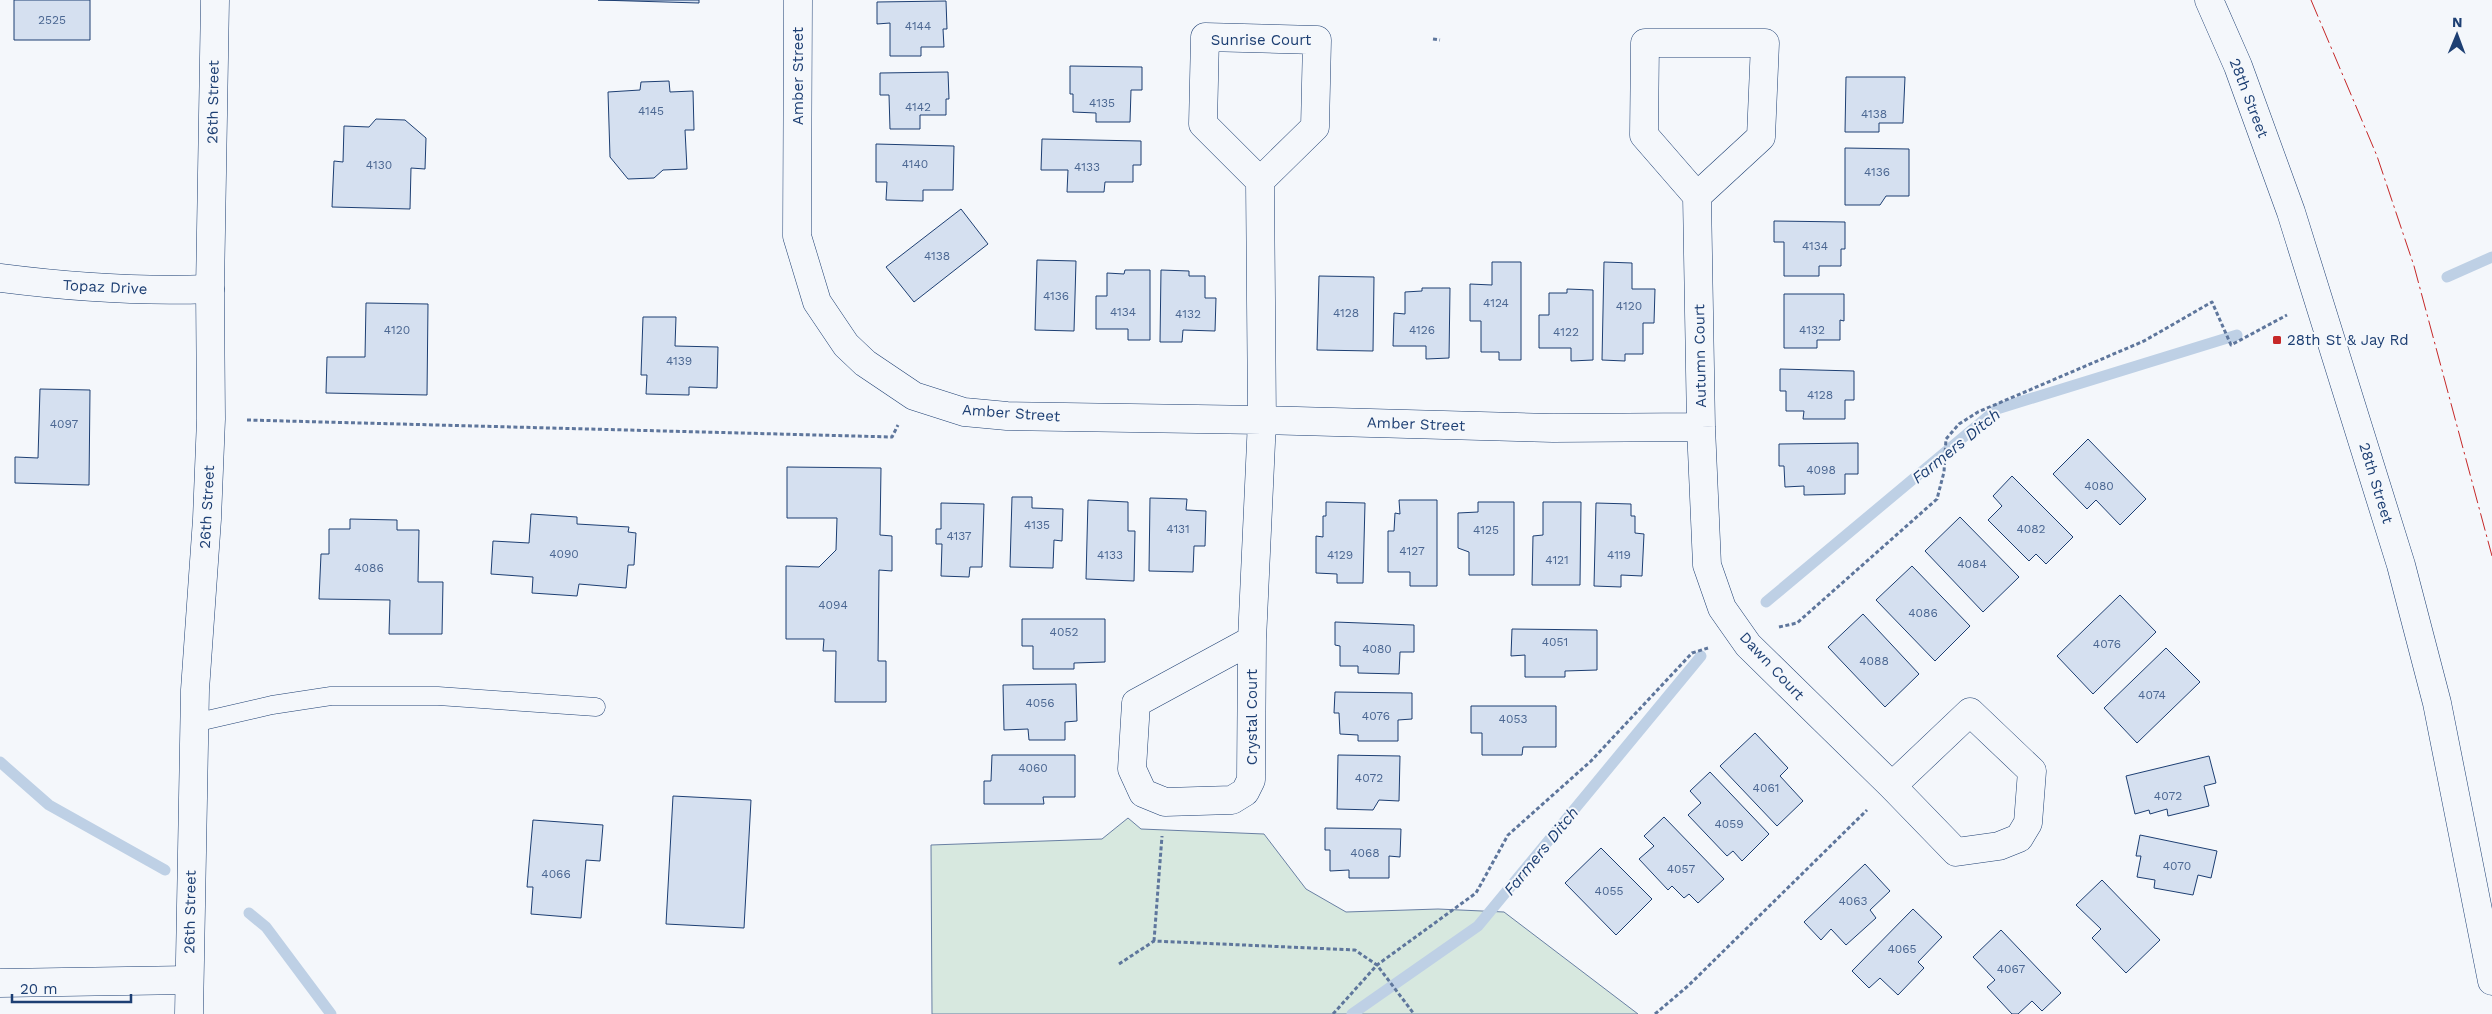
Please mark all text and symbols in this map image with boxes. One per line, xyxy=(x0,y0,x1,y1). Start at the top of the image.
north arrow xyxy=(2432,10,2482,60)
house number: 2525 xyxy=(38,13,66,27)
text: N xyxy=(2452,14,2463,30)
house number: 4144 xyxy=(905,19,931,33)
street label: Amber Street xyxy=(789,26,807,125)
street label: Sunrise Court xyxy=(1211,31,1312,49)
street label: 28th Street xyxy=(2226,56,2273,141)
street label: 26th Street xyxy=(203,59,223,144)
house number: 4135 xyxy=(1089,96,1115,110)
house number: 4142 xyxy=(905,100,931,114)
house number: 4145 xyxy=(638,104,664,118)
house number: 4138 xyxy=(1861,107,1887,121)
house number: 4140 xyxy=(902,157,928,171)
house number: 4130 xyxy=(366,158,392,172)
house number: 4133 xyxy=(1074,160,1100,174)
house number: 4136 xyxy=(1864,165,1890,179)
house number: 4134 xyxy=(1802,239,1828,253)
house number: 4138 xyxy=(924,249,950,263)
street label: Topaz Drive xyxy=(62,276,148,298)
house number: 4136 xyxy=(1043,289,1069,303)
house number: 4124 xyxy=(1483,296,1509,310)
house number: 4120 xyxy=(1616,299,1642,313)
street label: Autumn Court xyxy=(1690,303,1710,408)
house number: 4134 xyxy=(1110,305,1136,319)
house number: 4128 xyxy=(1333,306,1359,320)
house number: 4132 xyxy=(1175,307,1201,321)
house number: 4120 xyxy=(384,323,410,337)
house number: 4126 xyxy=(1409,323,1435,337)
house number: 4132 xyxy=(1799,323,1825,337)
house number: 4122 xyxy=(1553,325,1579,339)
place label: 28th St & Jay Rd xyxy=(2287,331,2409,349)
marker: 28th St & Jay Rd xyxy=(2271,334,2283,346)
house number: 4139 xyxy=(666,354,692,368)
house number: 4128 xyxy=(1807,388,1833,402)
street label: Amber Street xyxy=(961,401,1061,425)
water label: Farmers Ditch xyxy=(1908,405,2004,487)
street label: Amber Street xyxy=(1367,413,1466,435)
house number: 4097 xyxy=(50,417,79,431)
street label: 28th Street xyxy=(2355,440,2397,526)
house number: 4098 xyxy=(1806,463,1836,477)
street label: 26th Street xyxy=(196,464,218,549)
house number: 4080 xyxy=(2084,479,2114,493)
house number: 4135 xyxy=(1024,518,1050,532)
house number: 4131 xyxy=(1166,522,1190,536)
house number: 4082 xyxy=(2016,522,2046,536)
house number: 4125 xyxy=(1473,523,1499,537)
house number: 4137 xyxy=(946,529,972,543)
house number: 4127 xyxy=(1399,544,1425,558)
house number: 4090 xyxy=(549,547,579,561)
house number: 4133 xyxy=(1097,548,1123,562)
house number: 4129 xyxy=(1327,548,1353,562)
house number: 4119 xyxy=(1607,548,1631,562)
house number: 4121 xyxy=(1545,553,1569,567)
house number: 4084 xyxy=(1957,557,1987,571)
house number: 4086 xyxy=(354,561,384,575)
house number: 4094 xyxy=(818,598,848,612)
house number: 4086 xyxy=(1908,606,1938,620)
house number: 4052 xyxy=(1050,625,1078,639)
street label: Dawn Court xyxy=(1736,628,1809,704)
house number: 4051 xyxy=(1542,635,1568,649)
house number: 4076 xyxy=(2093,637,2121,651)
house number: 4080 xyxy=(1362,642,1392,656)
house number: 4088 xyxy=(1859,654,1889,668)
street label: Crystal Court xyxy=(1243,668,1261,765)
house number: 4074 xyxy=(2138,688,2166,702)
house number: 4056 xyxy=(1025,696,1055,710)
house number: 4076 xyxy=(1362,709,1390,723)
house number: 4053 xyxy=(1499,712,1527,726)
house number: 4060 xyxy=(1018,761,1048,775)
house number: 4072 xyxy=(1355,771,1383,785)
house number: 4061 xyxy=(1753,781,1779,795)
house number: 4072 xyxy=(2154,789,2182,803)
water label: Farmers Ditch xyxy=(1500,803,1582,899)
house number: 4059 xyxy=(1714,817,1744,831)
house number: 4068 xyxy=(1350,846,1380,860)
house number: 4070 xyxy=(2163,859,2191,873)
house number: 4057 xyxy=(1667,862,1696,876)
house number: 4066 xyxy=(541,867,571,881)
street label: 26th Street xyxy=(180,869,200,954)
house number: 4055 xyxy=(1595,884,1623,898)
house number: 4063 xyxy=(1838,894,1868,908)
house number: 4065 xyxy=(1887,942,1917,956)
house number: 4067 xyxy=(1997,962,2026,976)
scale bar xyxy=(12,972,131,1004)
text: 20 m xyxy=(20,980,58,998)

